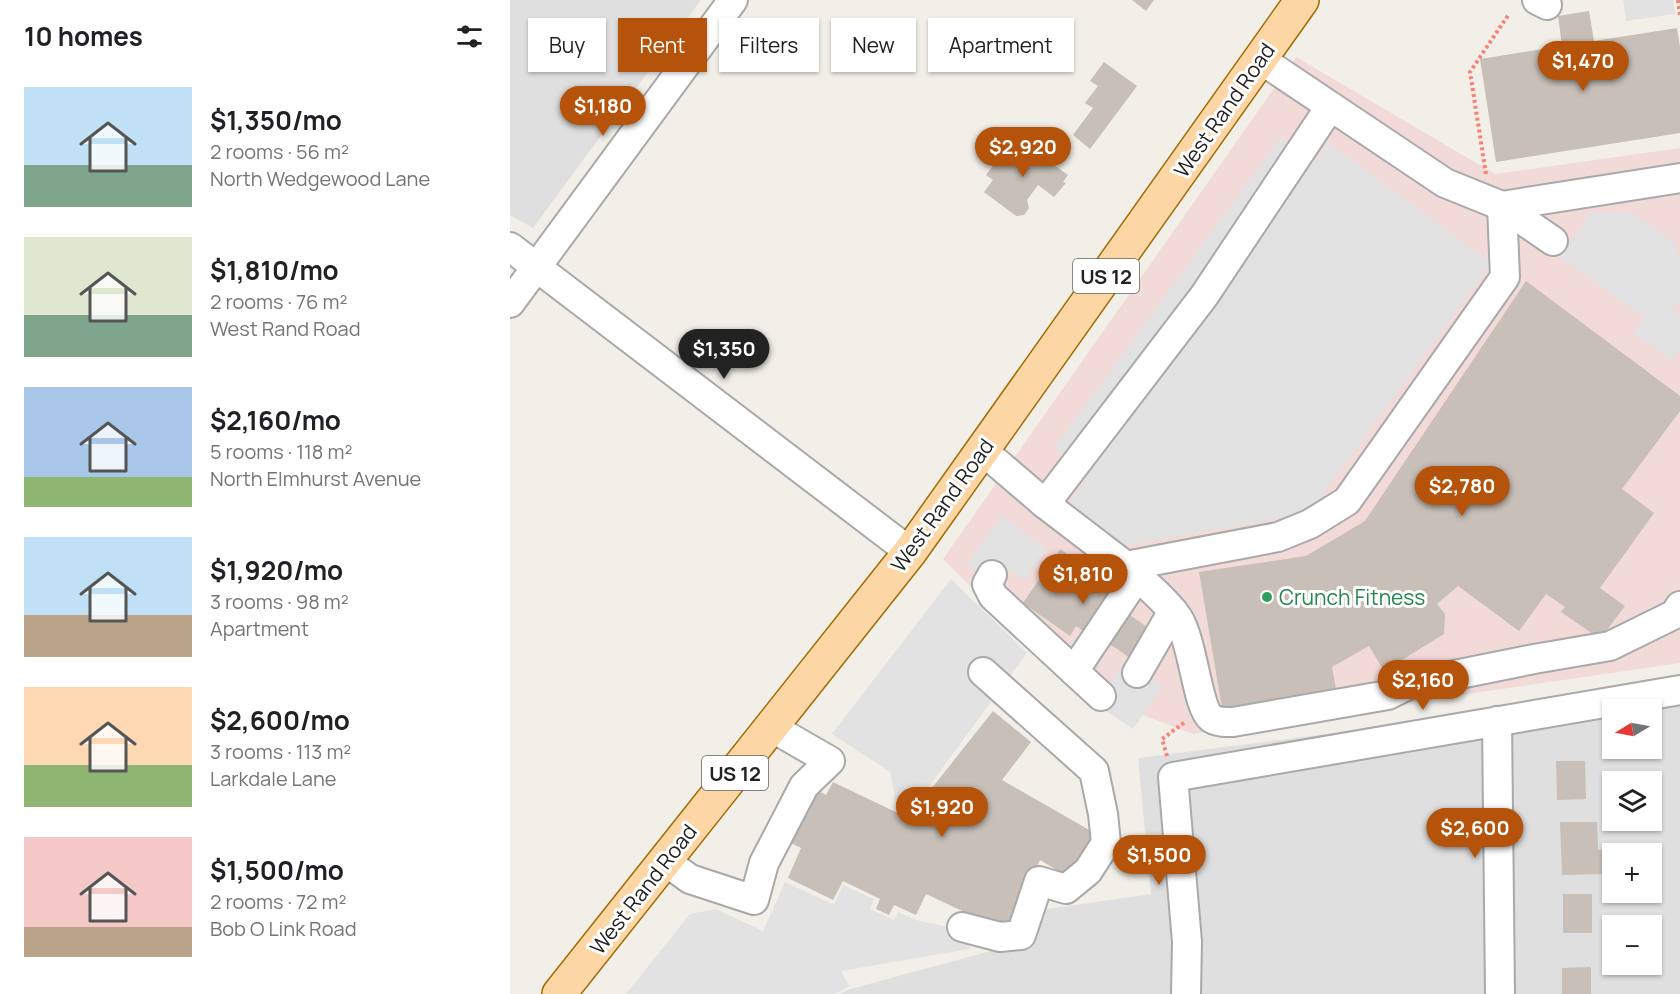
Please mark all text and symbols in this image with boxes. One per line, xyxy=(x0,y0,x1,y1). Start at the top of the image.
text: 10 homes xyxy=(24,18,143,54)
chip: Buy xyxy=(528,18,606,72)
chip: Rent xyxy=(618,18,707,72)
chip: Filters xyxy=(719,18,819,72)
chip: New xyxy=(831,18,916,72)
chip: Apartment xyxy=(928,18,1074,72)
icon: filters xyxy=(453,20,486,53)
street label: West Rand Road xyxy=(1167,37,1281,183)
pin: $1,470 xyxy=(1534,41,1632,92)
text: $1,470 xyxy=(1552,47,1614,74)
pin: $1,180 xyxy=(554,86,652,137)
text: $1,180 xyxy=(574,92,632,119)
text: $1,350/mo xyxy=(210,102,342,138)
icon: home xyxy=(72,111,144,183)
pin: $2,920 xyxy=(974,127,1072,178)
text: $2,920 xyxy=(989,133,1057,160)
text: 2 rooms · 56 m² xyxy=(210,138,349,165)
text: North Wedgewood Lane xyxy=(210,165,430,192)
text: $1,810/mo xyxy=(210,252,339,288)
road number: US 12 xyxy=(1073,259,1139,293)
icon: home xyxy=(72,261,144,333)
text: 2 rooms · 76 m² xyxy=(210,288,347,315)
text: West Rand Road xyxy=(210,315,361,342)
pin: $1,350 xyxy=(675,329,773,380)
text: $1,350 xyxy=(692,335,756,362)
text: $2,160/mo xyxy=(210,402,341,438)
icon: home xyxy=(72,411,144,483)
street label: West Rand Road xyxy=(884,433,1000,577)
text: 5 rooms · 118 m² xyxy=(210,438,352,465)
text: North Elmhurst Avenue xyxy=(210,465,421,492)
pin: $2,780 xyxy=(1413,466,1511,517)
text: $2,780 xyxy=(1429,472,1495,499)
text: $1,920/mo xyxy=(210,552,343,588)
pin: $1,810 xyxy=(1034,554,1132,605)
text: $1,810 xyxy=(1053,560,1113,587)
icon: home xyxy=(72,561,144,633)
place label: Crunch Fitness xyxy=(1279,583,1425,611)
text: 3 rooms · 98 m² xyxy=(210,588,349,615)
marker: Crunch Fitness xyxy=(1260,590,1274,604)
text: Apartment xyxy=(210,615,309,642)
pin: $2,160 xyxy=(1374,660,1472,711)
text: $2,160 xyxy=(1392,666,1454,693)
north arrow xyxy=(1602,699,1662,759)
map controls xyxy=(1602,699,1662,975)
text: $2,600/mo xyxy=(210,702,350,738)
icon: home xyxy=(72,711,144,783)
text: 3 rooms · 113 m² xyxy=(210,738,351,765)
road number: US 12 xyxy=(702,756,768,790)
text: Larkdale Lane xyxy=(210,765,336,792)
button: layers xyxy=(1602,771,1662,831)
pin: $1,920 xyxy=(893,787,991,838)
text: $1,920 xyxy=(910,793,974,820)
pin: $2,600 xyxy=(1426,808,1524,859)
text: $2,600 xyxy=(1440,814,1510,841)
street label: West Rand Road xyxy=(583,818,703,960)
pin: $1,500 xyxy=(1110,835,1208,886)
text: $1,500 xyxy=(1127,841,1191,868)
button: + xyxy=(1602,843,1662,903)
text: $1,500/mo xyxy=(210,852,344,888)
icon: home xyxy=(72,861,144,933)
text: 2 rooms · 72 m² xyxy=(210,888,346,915)
text: Bob O Link Road xyxy=(210,915,356,942)
button: − xyxy=(1602,915,1662,975)

